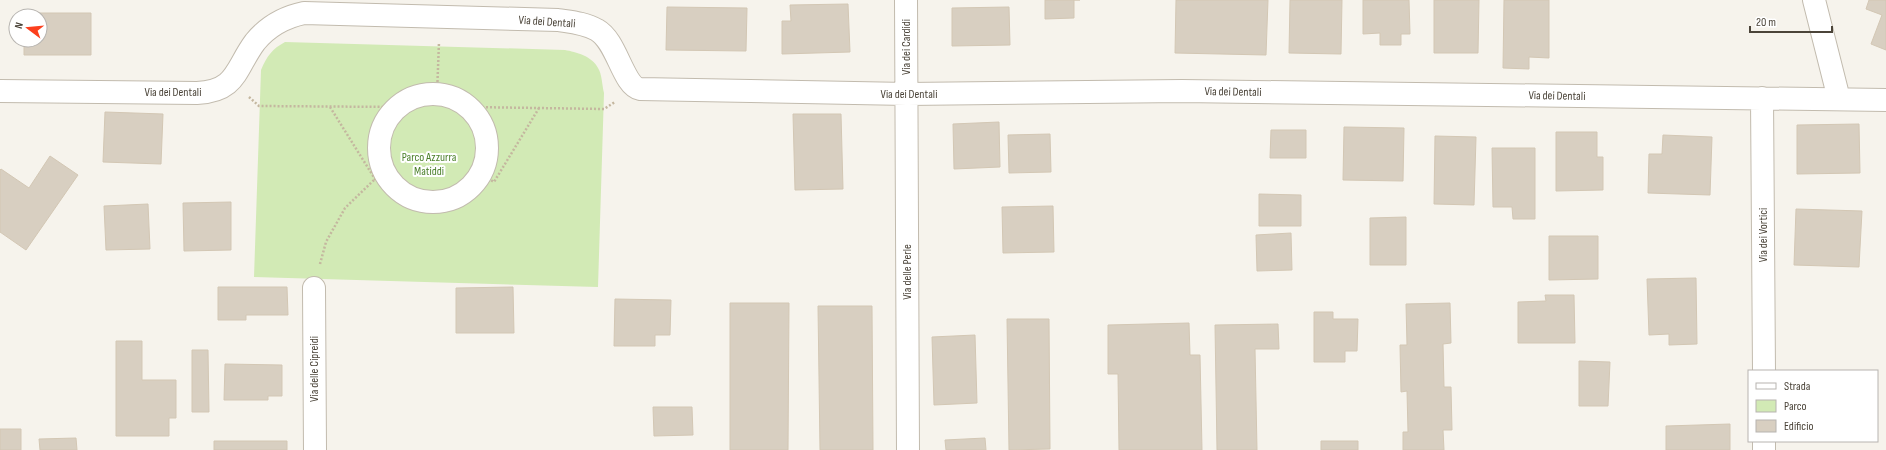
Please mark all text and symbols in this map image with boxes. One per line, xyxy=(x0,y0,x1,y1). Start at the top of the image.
north arrow xyxy=(8,8,48,48)
scale bar xyxy=(1750,8,1832,34)
street label: Via dei Dentali xyxy=(518,13,576,31)
text: 20 m xyxy=(1756,15,1776,30)
street label: Via dei Cardidi xyxy=(899,19,914,75)
text: N xyxy=(12,21,26,30)
street label: Via dei Dentali xyxy=(1204,84,1262,100)
street label: Via dei Dentali xyxy=(144,85,202,100)
street label: Via dei Dentali xyxy=(880,87,938,102)
street label: Via dei Dentali xyxy=(1528,88,1586,104)
park label: Parco Azzurra Matiddi xyxy=(402,150,457,179)
street label: Via dei Vortici xyxy=(1756,208,1771,262)
street label: Via delle Perle xyxy=(900,244,915,300)
street label: Via delle Cipreidi xyxy=(307,336,322,402)
legend xyxy=(1748,370,1878,442)
text: Strada xyxy=(1784,379,1811,394)
text: Parco xyxy=(1784,399,1807,414)
text: Edificio xyxy=(1784,419,1813,434)

